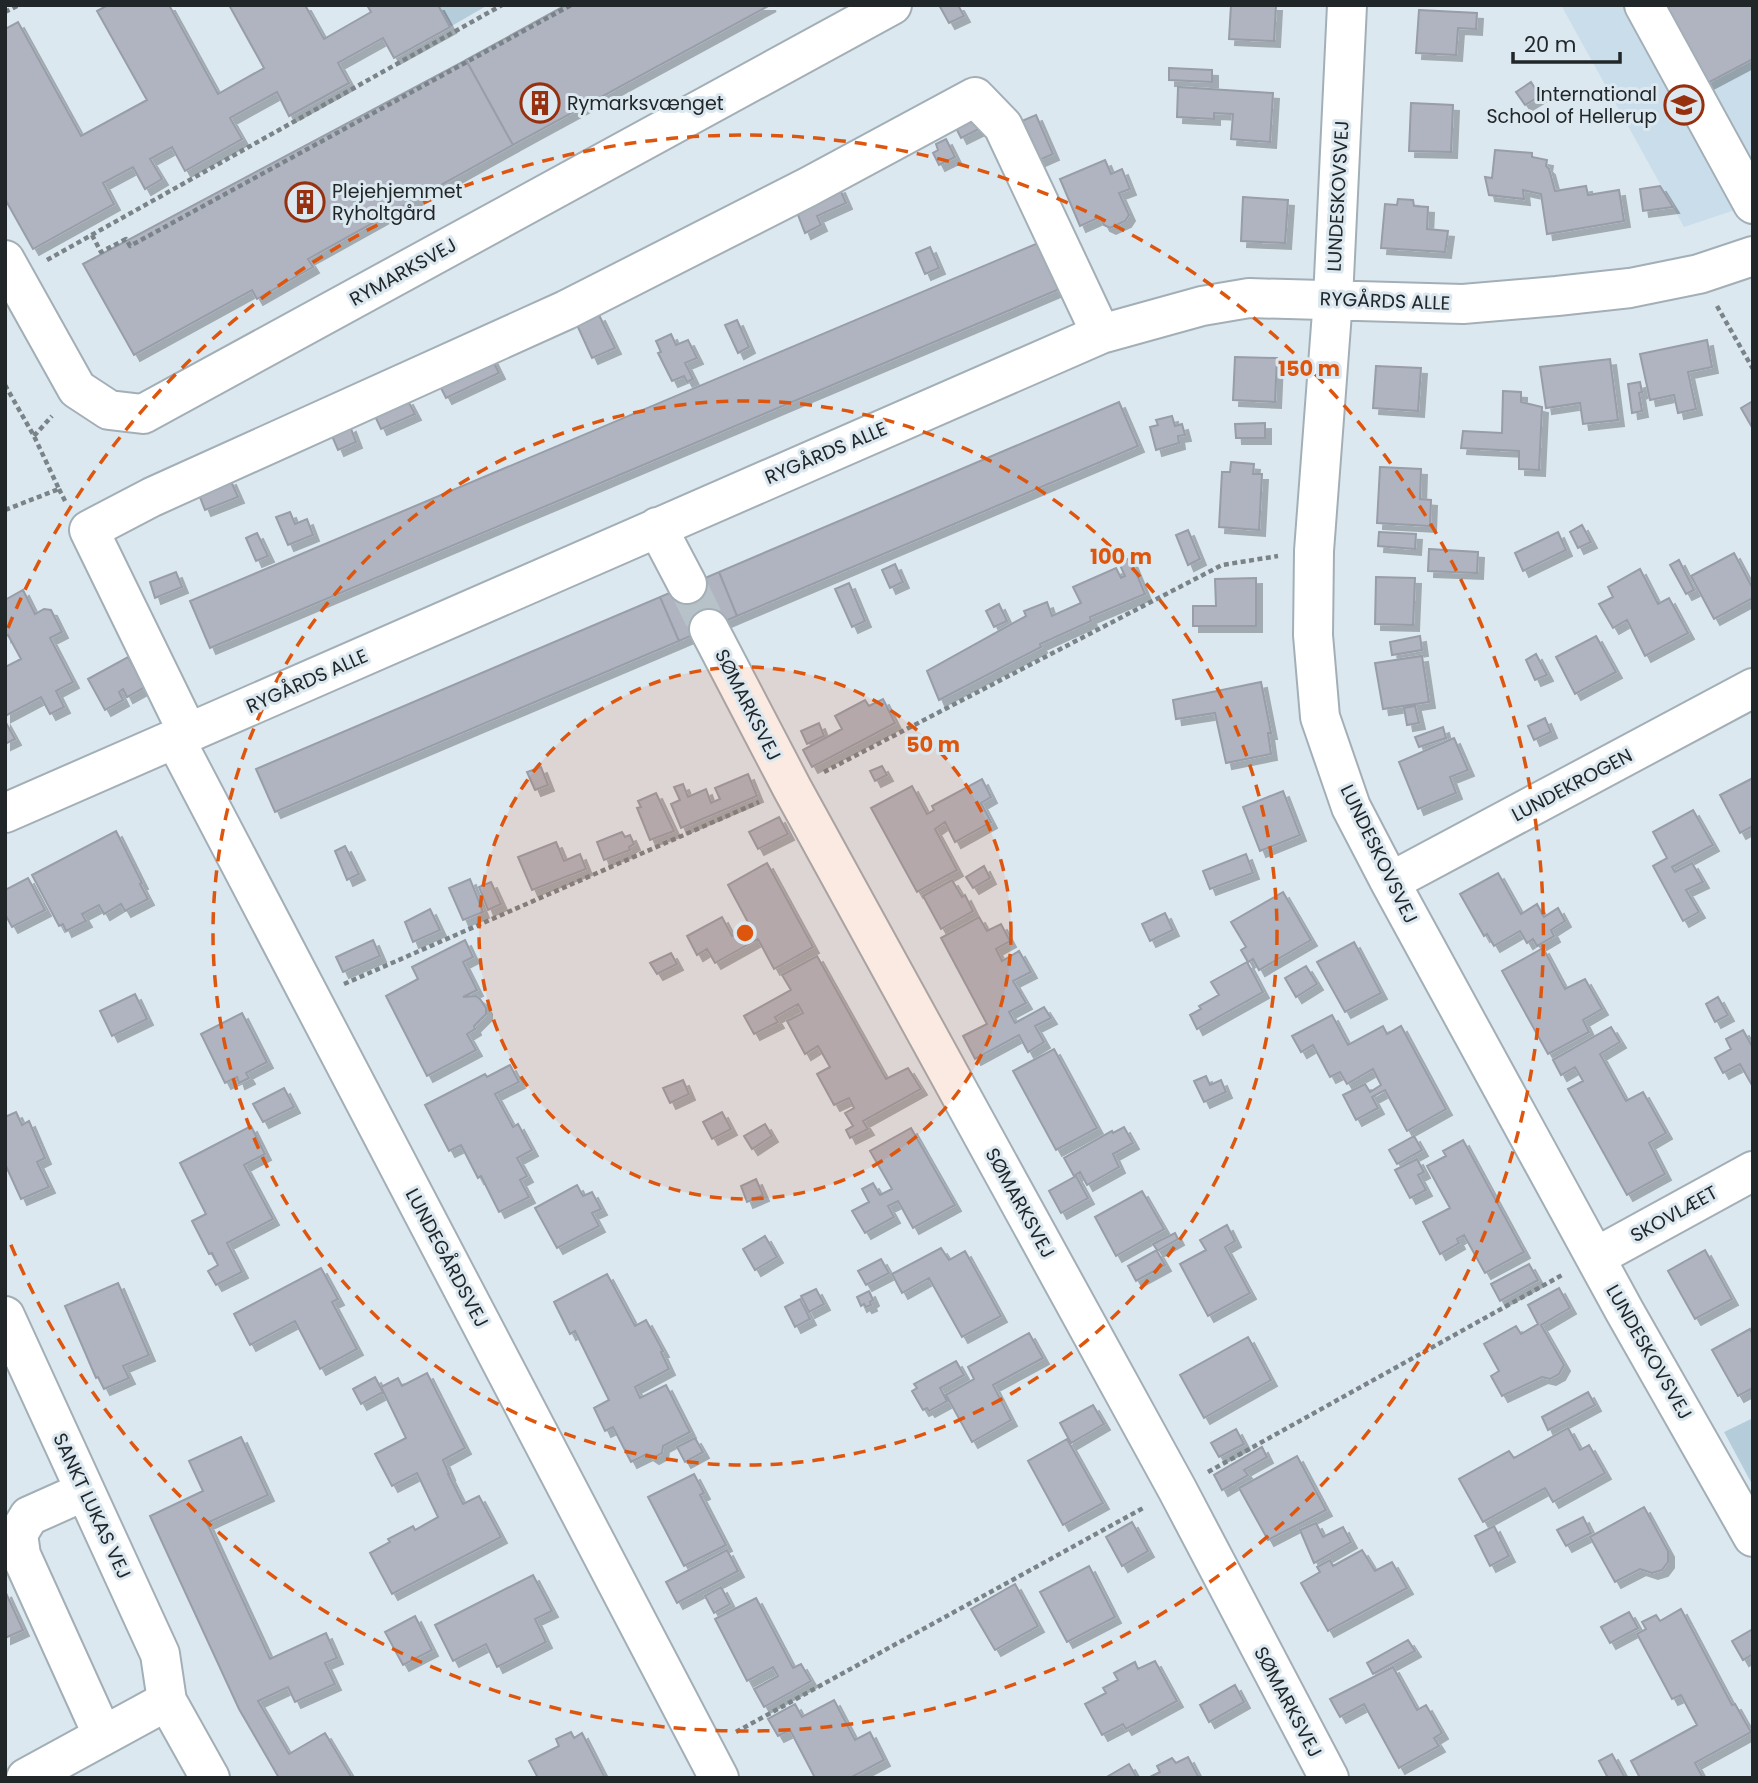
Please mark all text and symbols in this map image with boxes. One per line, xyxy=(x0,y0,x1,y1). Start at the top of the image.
scale bar xyxy=(1513,21,1620,65)
text: 20 m xyxy=(1524,30,1577,59)
place label: International School of Hellerup xyxy=(1486,81,1657,130)
building icon: Rymarksvænget xyxy=(519,82,561,124)
school or university icon: International School of Hellerup xyxy=(1663,84,1705,126)
place label: Rymarksvænget xyxy=(567,90,724,117)
street label: LUNDESKOVSVEJ xyxy=(1321,120,1355,272)
place label: Plejehjemmet Ryholtgård xyxy=(332,178,463,227)
building icon: Plejehjemmet Ryholtgård xyxy=(284,181,326,223)
street label: RYMARKSVEJ xyxy=(345,231,461,313)
street label: RYGÅRDS ALLE xyxy=(1319,285,1451,317)
text: 150 m xyxy=(1278,354,1340,383)
street label: RYGÅRDS ALLE xyxy=(761,415,891,491)
text: 100 m xyxy=(1090,542,1152,571)
street label: RYGÅRDS ALLE xyxy=(242,642,372,720)
street label: SØMARKSVEJ xyxy=(708,645,788,765)
text: 50 m xyxy=(906,730,960,759)
street label: LUNDEKROGEN xyxy=(1507,742,1637,828)
street label: LUNDESKOVSVEJ xyxy=(1334,780,1424,928)
centre of rings xyxy=(733,921,757,945)
street label: SØMARKSVEJ xyxy=(979,1143,1061,1263)
street label: SKOVLÆET xyxy=(1626,1179,1722,1249)
street label: LUNDEGÅRDSVEJ xyxy=(399,1184,495,1332)
street label: LUNDESKOVSVEJ xyxy=(1599,1280,1699,1424)
street label: SANKT LUKAS VEJ xyxy=(46,1429,138,1583)
street label: SØMARKSVEJ xyxy=(1247,1642,1329,1762)

